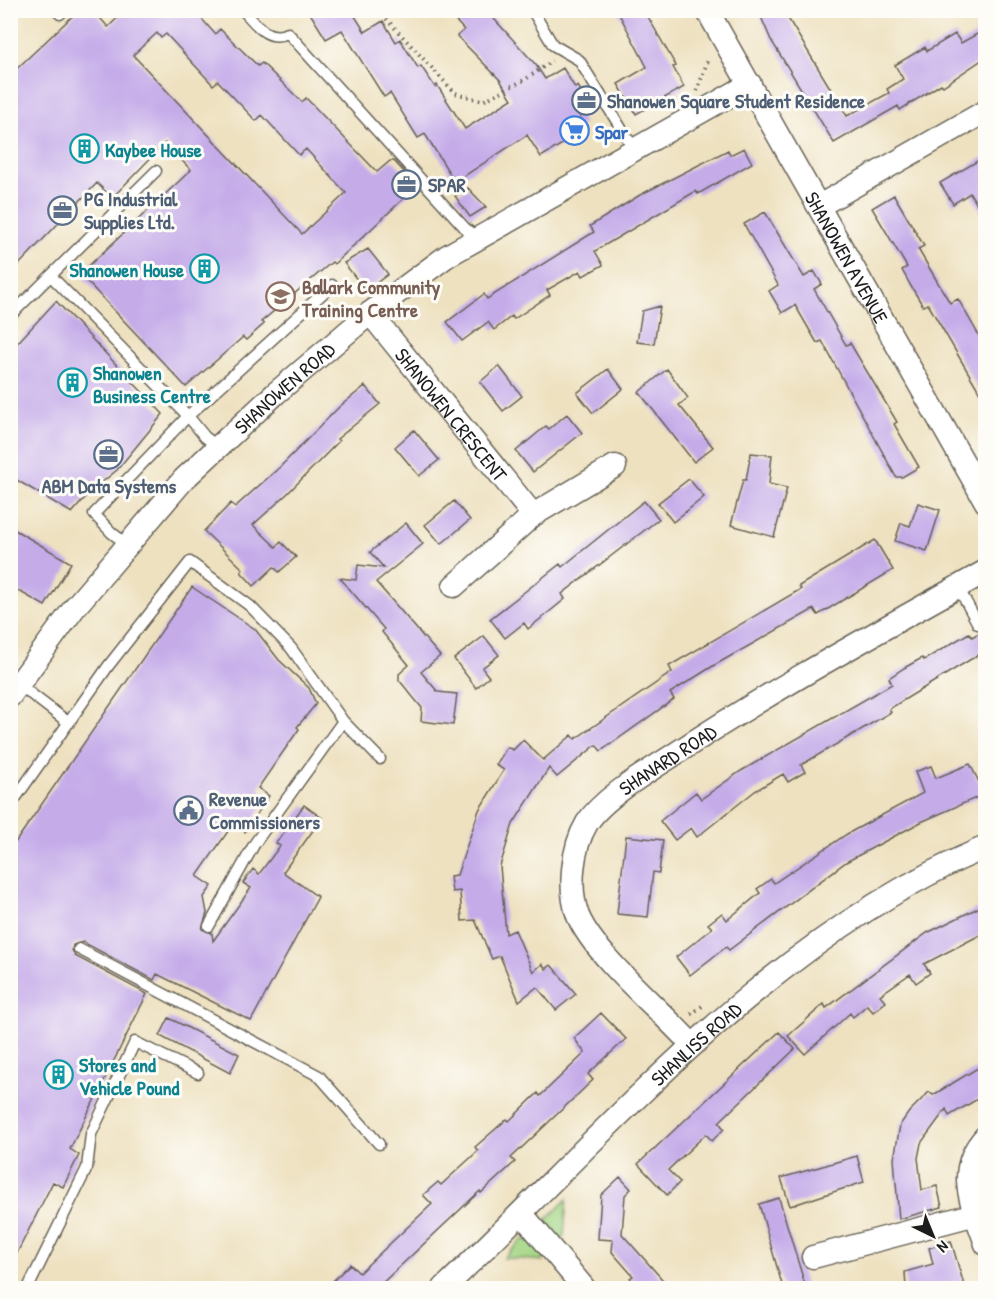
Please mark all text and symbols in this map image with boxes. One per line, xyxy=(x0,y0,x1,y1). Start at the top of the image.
office icon: Shanowen Square Student Residence xyxy=(570,84,602,116)
place label: Shanowen Square Student Residence xyxy=(607,87,865,115)
supermarket icon: Spar xyxy=(558,115,590,147)
place label: Spar xyxy=(595,118,629,146)
building icon: Kaybee House xyxy=(68,133,100,165)
place label: Kaybee House xyxy=(105,136,202,164)
office icon: SPAR xyxy=(391,168,423,200)
place label: SPAR xyxy=(428,171,466,198)
place label: PG Industrial Supplies Ltd. xyxy=(84,185,178,236)
street label: SHANOWEN AVENUE xyxy=(799,187,895,328)
office icon: PG Industrial Supplies Ltd. xyxy=(47,194,79,226)
building icon: Shanowen House xyxy=(189,253,221,285)
place label: Shanowen House xyxy=(70,256,184,283)
place label: Ballark Community Training Centre xyxy=(301,273,441,324)
school or university icon: Ballark Community Training Centre xyxy=(265,281,297,313)
street label: SHANOWEN ROAD xyxy=(228,335,341,439)
street label: SHANOWEN CRESCENT xyxy=(389,342,514,487)
place label: Shanowen Business Centre xyxy=(93,359,211,409)
building icon: Shanowen Business Centre xyxy=(56,367,88,399)
office icon: ABM Data Systems xyxy=(93,439,125,471)
place label: ABM Data Systems xyxy=(42,472,177,500)
street label: SHANARD ROAD xyxy=(613,717,722,801)
place label: Revenue Commissioners xyxy=(209,785,320,835)
public building icon: Revenue Commissioners xyxy=(172,794,204,826)
street label: SHANLISS ROAD xyxy=(644,995,747,1091)
place label: Stores and Vehicle Pound xyxy=(79,1051,179,1101)
building icon: Stores and Vehicle Pound xyxy=(42,1059,74,1091)
north arrow xyxy=(903,1206,963,1266)
text: N xyxy=(932,1236,954,1258)

